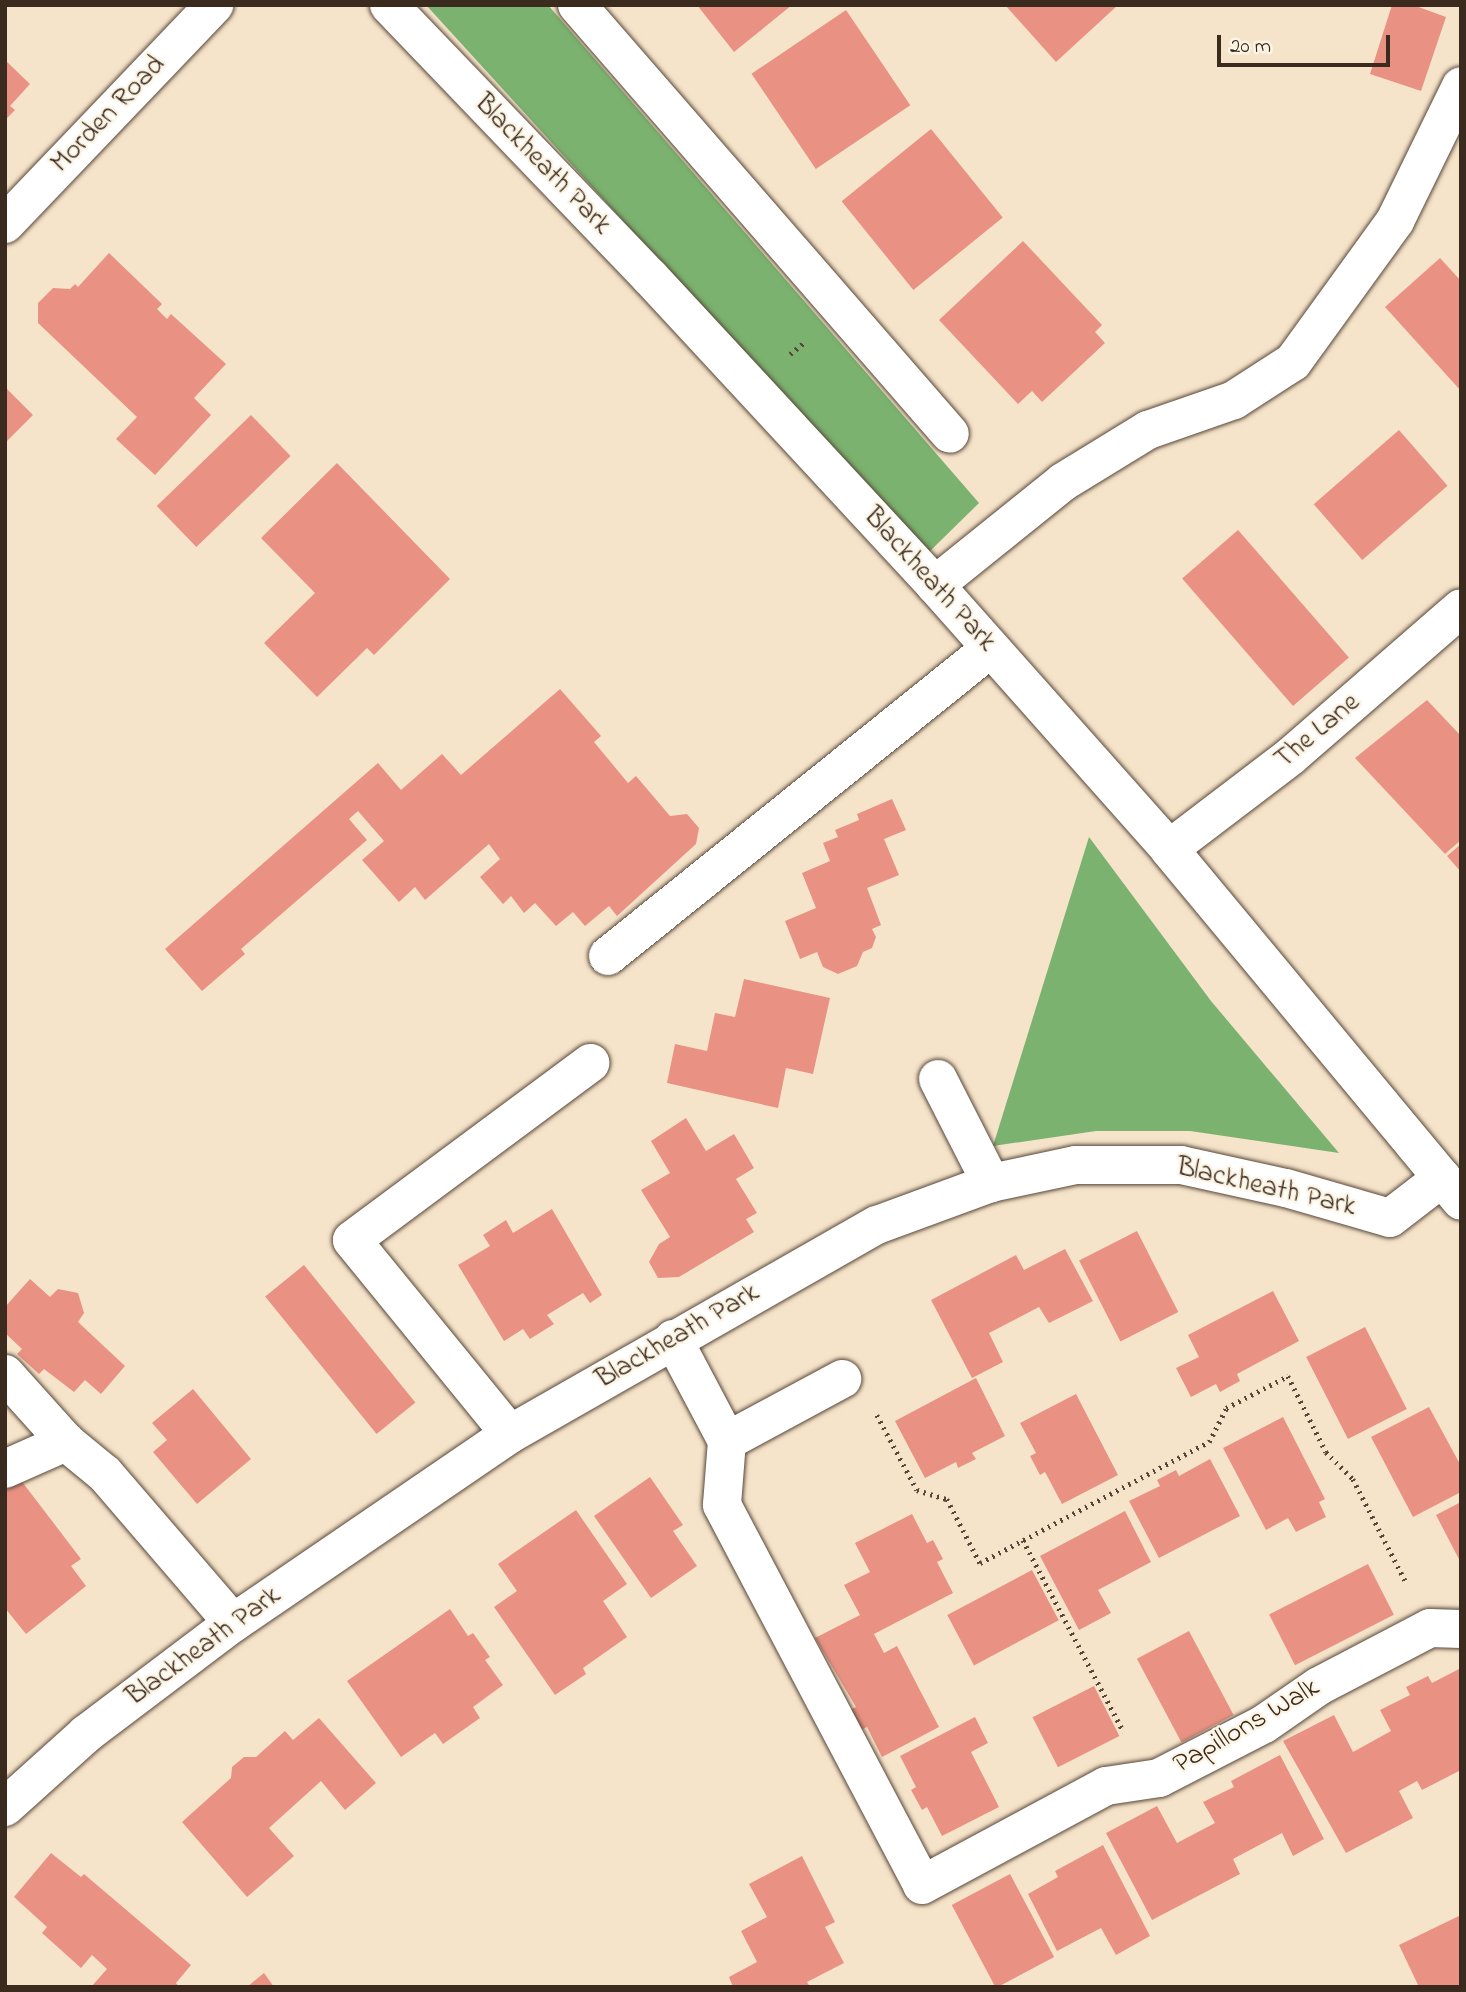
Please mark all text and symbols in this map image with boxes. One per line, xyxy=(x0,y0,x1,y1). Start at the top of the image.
scale bar xyxy=(1221,21,1394,65)
text: 20 m xyxy=(1230,32,1271,62)
street label: Morden Road xyxy=(45,49,173,181)
street label: Blackheath Park xyxy=(466,88,618,242)
street label: Blackheath Park xyxy=(855,501,1003,659)
street label: The Lane xyxy=(1269,687,1367,777)
street label: Blackheath Park xyxy=(1173,1151,1359,1225)
street label: Blackheath Park xyxy=(590,1277,766,1397)
street label: Blackheath Park xyxy=(120,1580,288,1714)
street label: Papillons Walk xyxy=(1168,1672,1326,1782)

